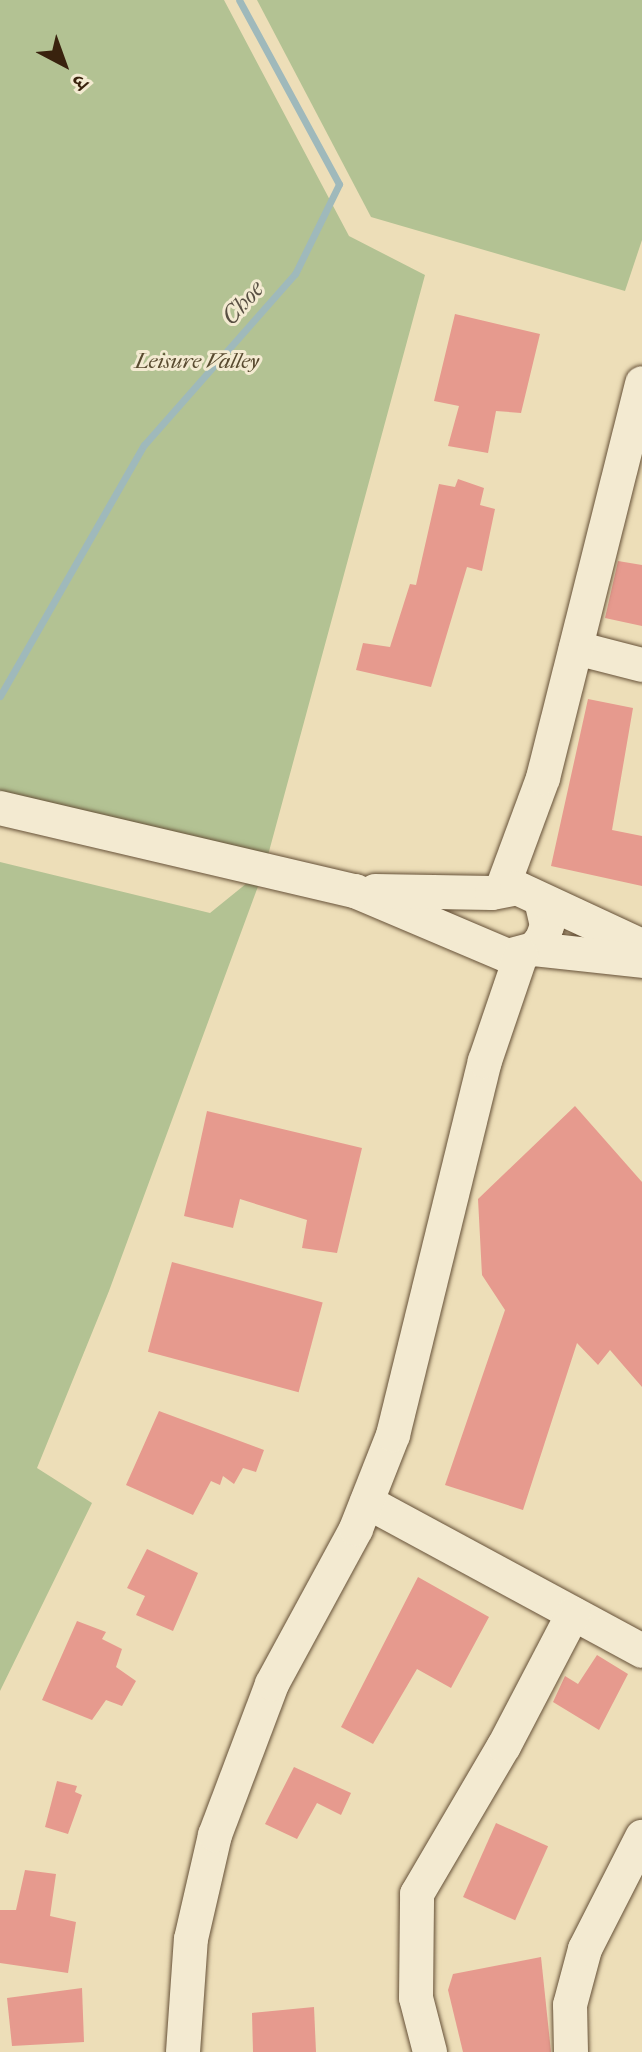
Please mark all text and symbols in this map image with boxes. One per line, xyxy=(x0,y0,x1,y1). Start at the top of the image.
north arrow xyxy=(24,24,104,104)
text: उ xyxy=(67,69,93,96)
water label: Choe xyxy=(216,275,270,331)
park label: Leisure Valley xyxy=(135,349,259,375)

